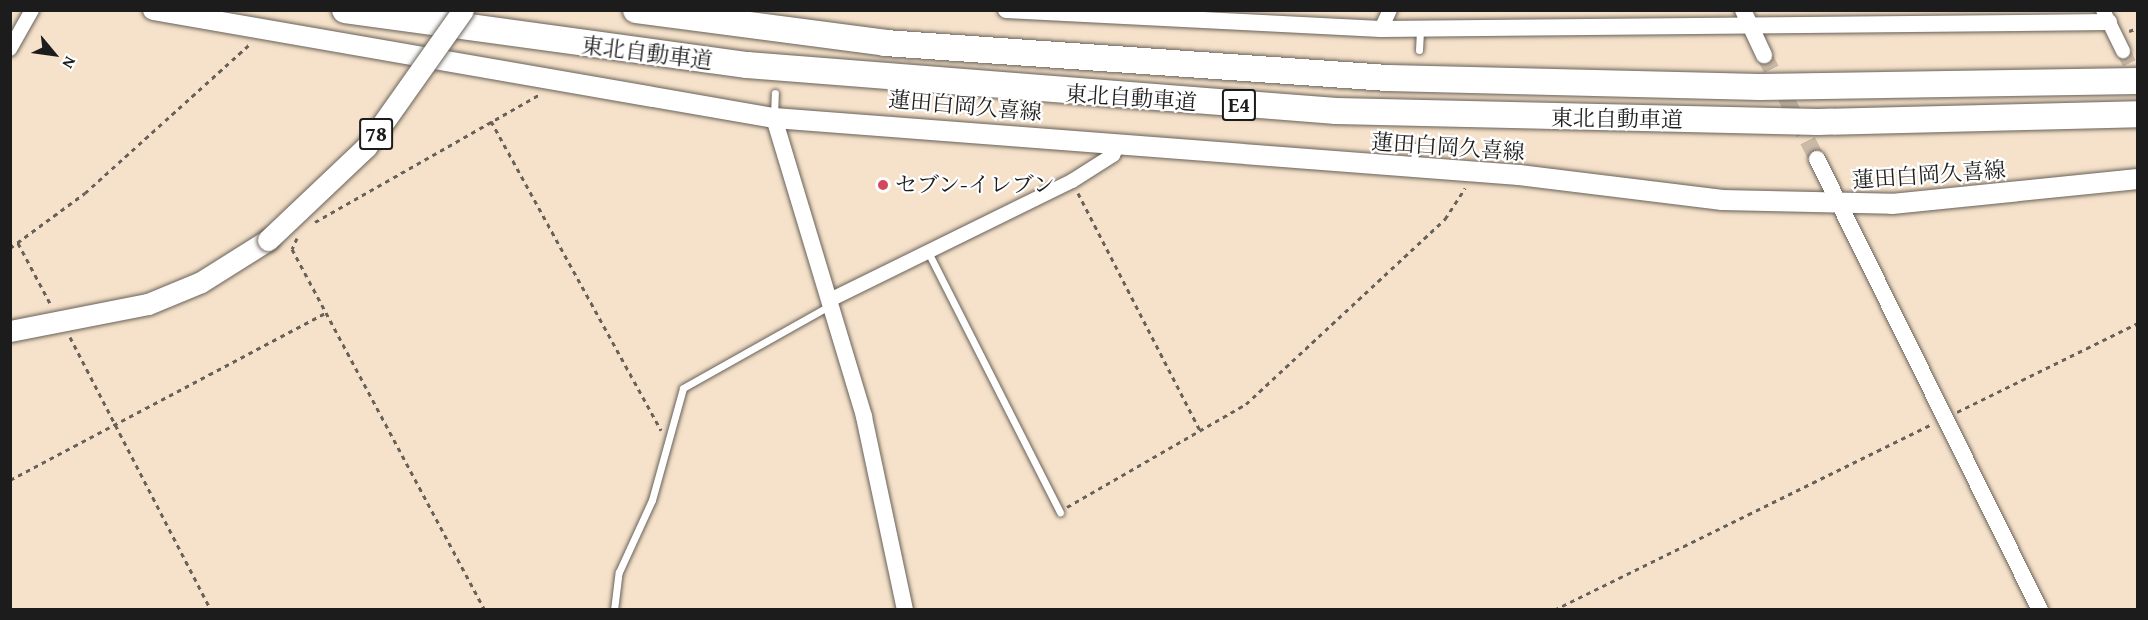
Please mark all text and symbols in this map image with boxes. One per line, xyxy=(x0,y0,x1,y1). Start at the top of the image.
north arrow xyxy=(24,24,84,84)
street label: 東北自動車道 xyxy=(580,32,714,74)
text: N xyxy=(57,52,83,73)
street label: 東北自動車道 xyxy=(1064,80,1198,116)
street label: 蓮田白岡久喜線 xyxy=(887,86,1043,126)
road number: E4 xyxy=(1221,87,1257,123)
street label: 東北自動車道 xyxy=(1551,105,1683,133)
road number: 78 xyxy=(358,116,394,152)
street label: 蓮田白岡久喜線 xyxy=(1370,128,1526,166)
street label: 蓮田白岡久喜線 xyxy=(1851,156,2007,194)
place label: セブン-イレブン xyxy=(895,172,1057,198)
marker: セブン-イレブン xyxy=(876,178,890,192)

